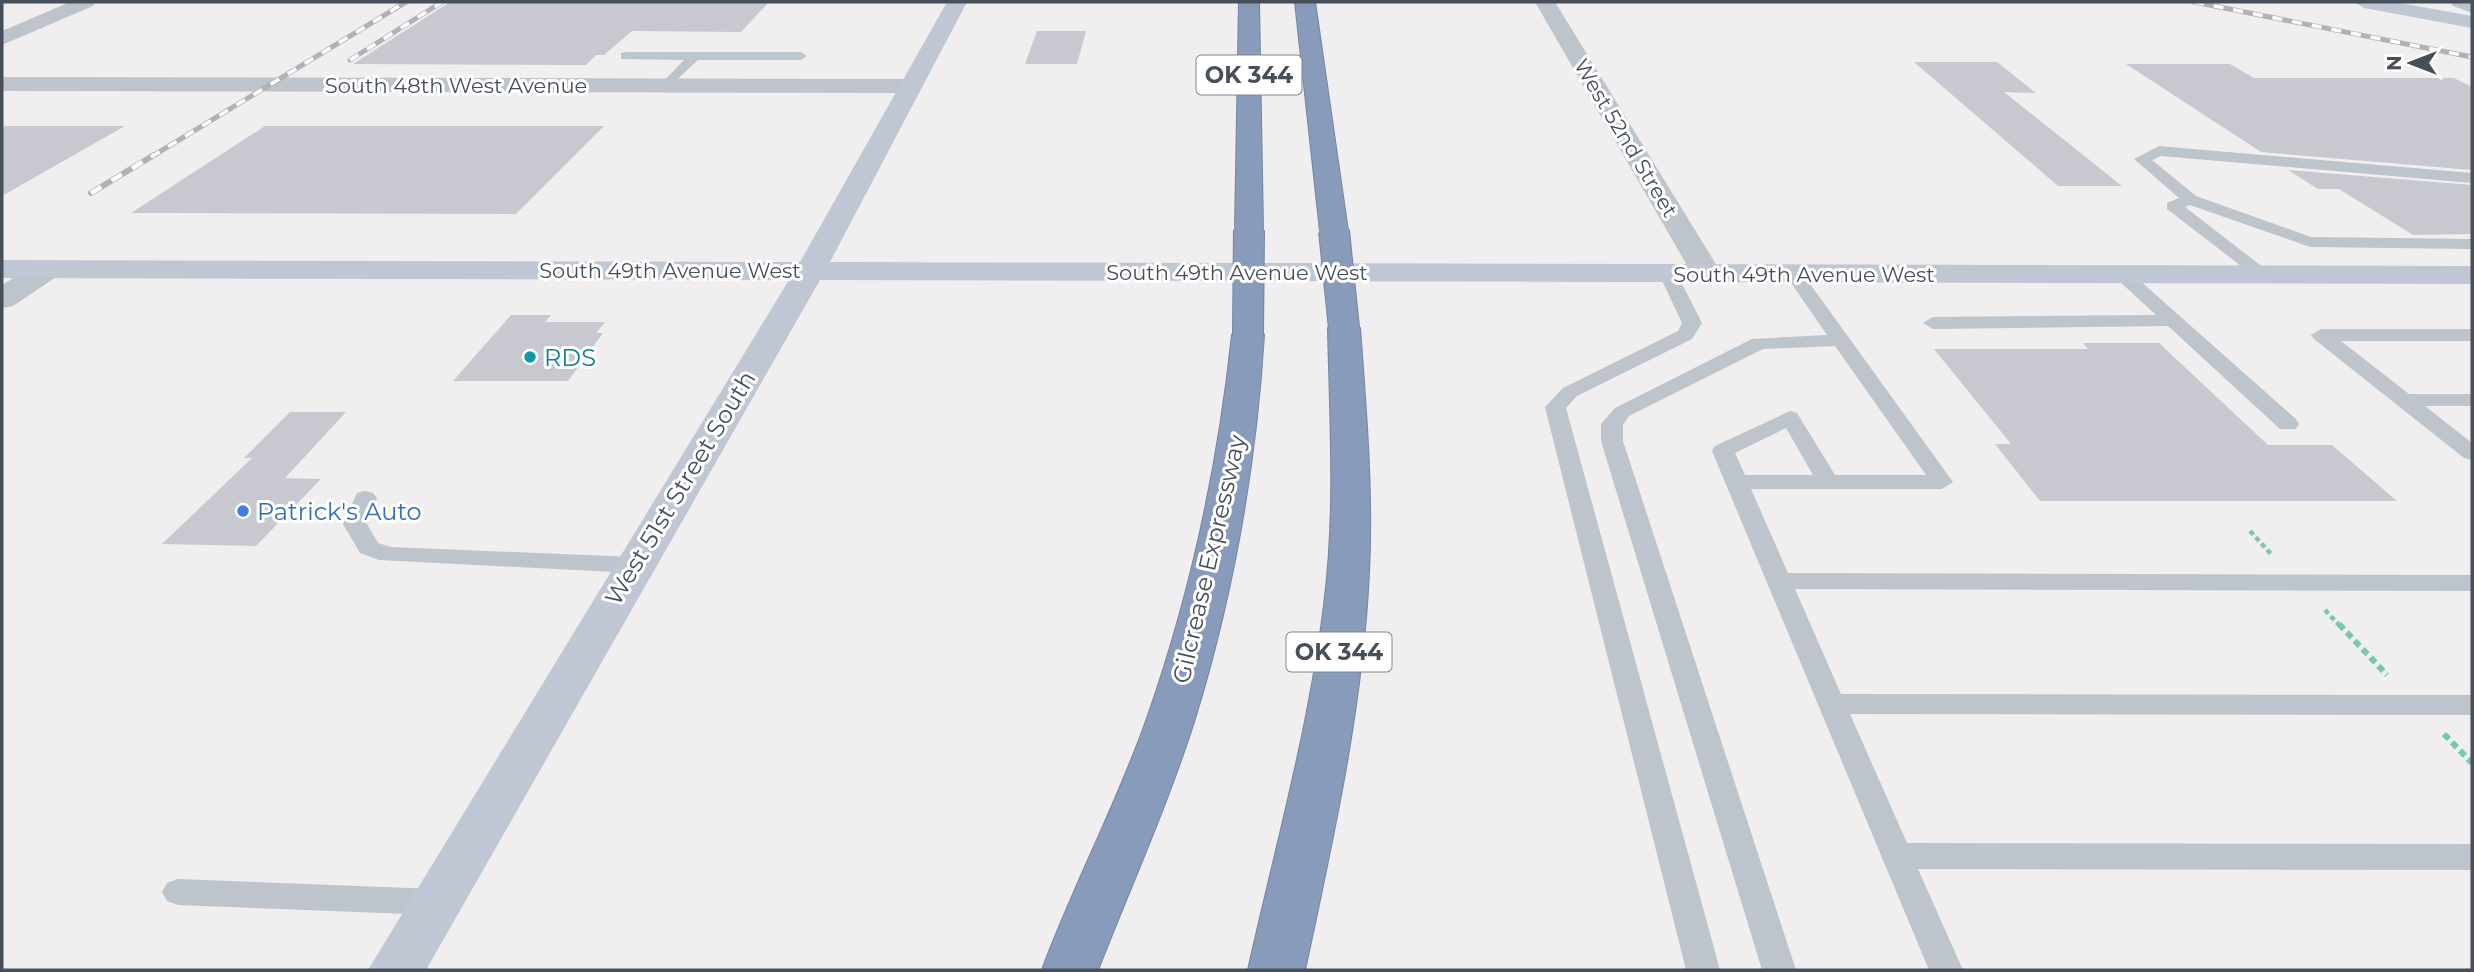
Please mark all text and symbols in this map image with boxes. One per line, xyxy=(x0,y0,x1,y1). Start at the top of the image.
north arrow xyxy=(2376,28,2446,98)
street label: West 52nd Street xyxy=(1569,54,1683,222)
road number: OK 344 xyxy=(1196,55,1302,94)
text: N xyxy=(2383,55,2406,71)
street label: South 48th West Avenue xyxy=(325,73,587,98)
street label: South 49th Avenue West xyxy=(539,258,801,283)
street label: South 49th Avenue West xyxy=(1106,260,1368,285)
street label: South 49th Avenue West xyxy=(1673,262,1935,287)
place label: RDS xyxy=(544,343,596,372)
marker: RDS xyxy=(522,349,538,365)
street label: West 51st Street South xyxy=(598,366,762,610)
street label: Gilcrease Expressway xyxy=(1166,432,1252,686)
place label: Patrick's Auto xyxy=(257,497,422,526)
marker: Patrick's Auto xyxy=(235,503,251,519)
road number: OK 344 xyxy=(1286,632,1392,672)

